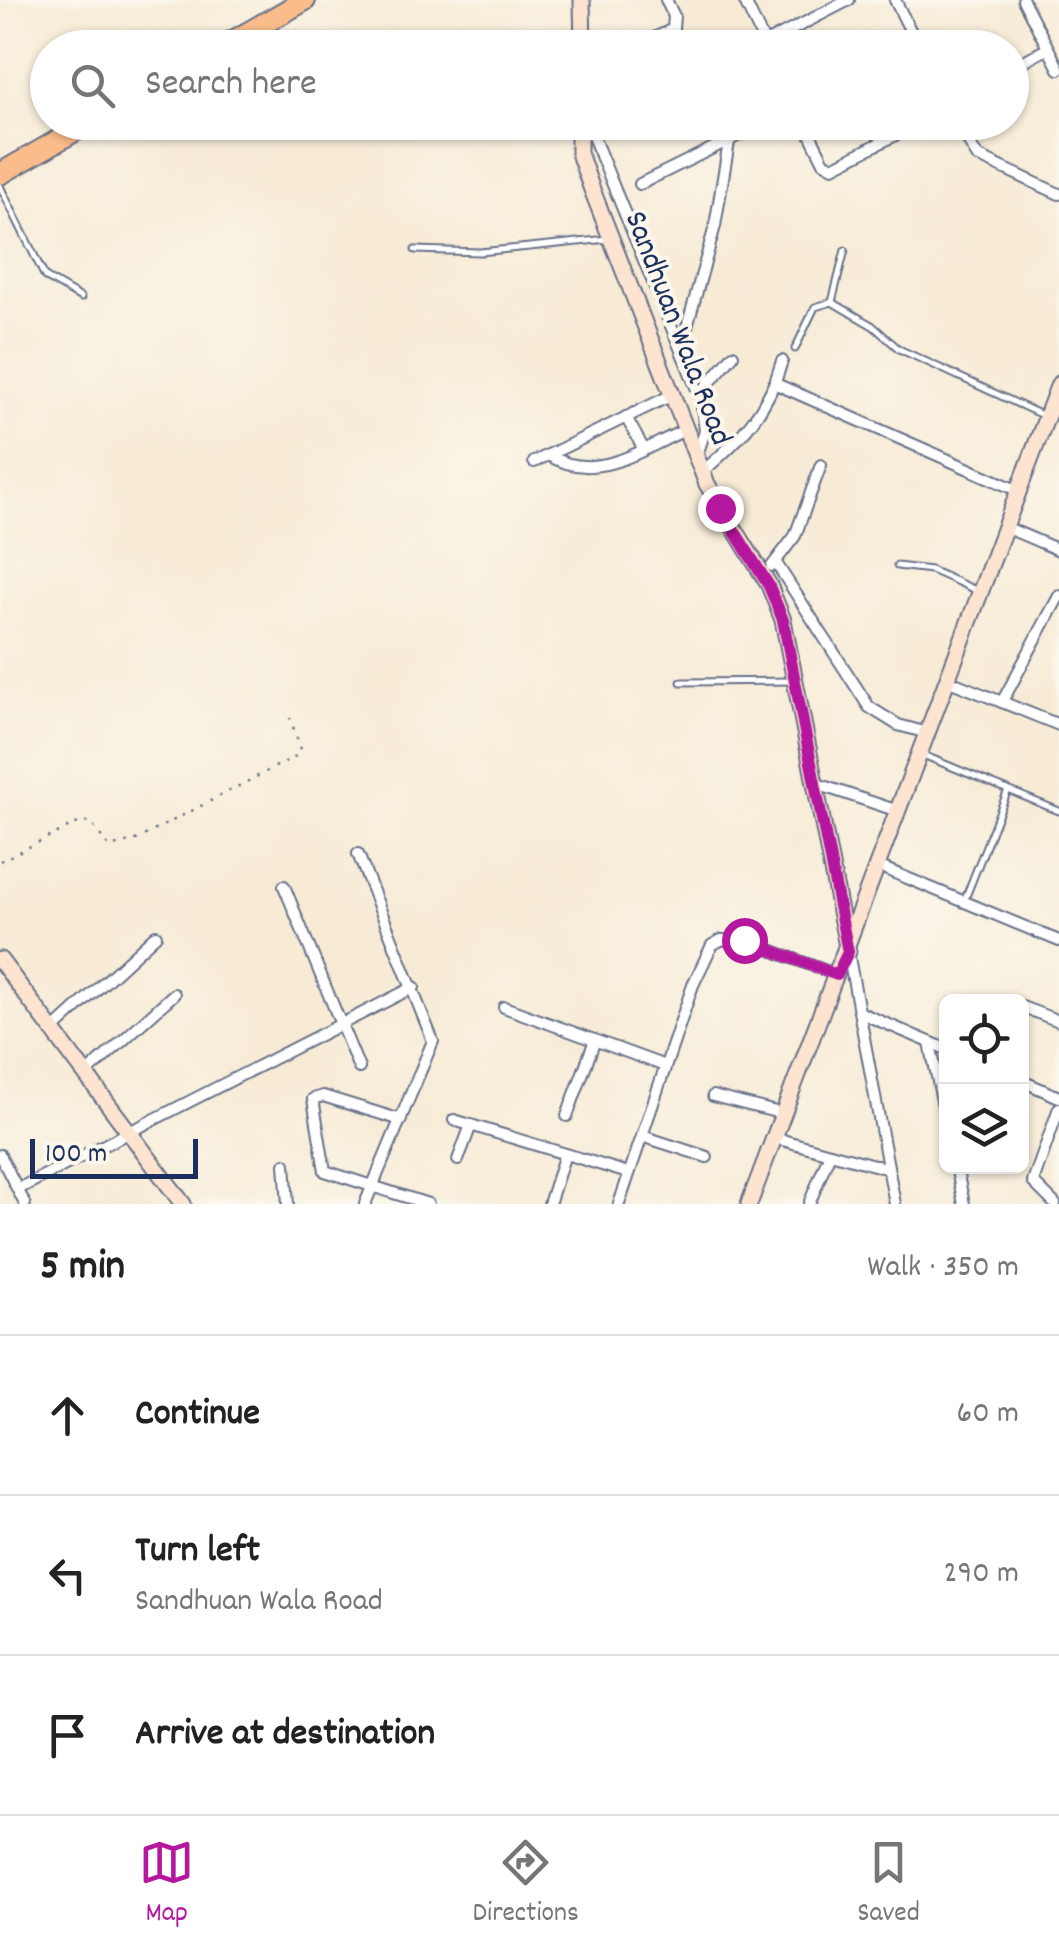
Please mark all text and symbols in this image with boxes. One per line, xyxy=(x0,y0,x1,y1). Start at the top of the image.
search box xyxy=(30,30,1029,140)
icon: search xyxy=(65,58,120,113)
text: Search here xyxy=(145,58,317,113)
street label: Sandhuan Wala Road xyxy=(610,205,742,453)
route end xyxy=(698,486,744,532)
route start xyxy=(722,918,768,964)
map controls xyxy=(939,994,1029,1174)
button: locate xyxy=(939,994,1029,1084)
button: layers xyxy=(939,1084,1029,1174)
scale bar xyxy=(30,1134,198,1178)
text: 100 m xyxy=(45,1136,107,1176)
text: 5 min xyxy=(40,1239,125,1299)
text: Walk · 350 m xyxy=(867,1246,1019,1292)
icon: ahead xyxy=(40,1388,95,1443)
text: Continue xyxy=(135,1388,260,1443)
text: 60 m xyxy=(957,1392,1019,1438)
text: Turn left xyxy=(135,1525,260,1580)
icon: left xyxy=(40,1548,95,1603)
text: 290 m xyxy=(944,1552,1019,1598)
text: Sandhuan Wala Road xyxy=(135,1580,383,1626)
icon: arrive xyxy=(40,1708,95,1763)
text: Arrive at destination xyxy=(135,1708,435,1763)
tab: Map xyxy=(139,1835,194,1935)
tab: Directions xyxy=(473,1835,579,1935)
tab: Saved xyxy=(857,1835,920,1935)

